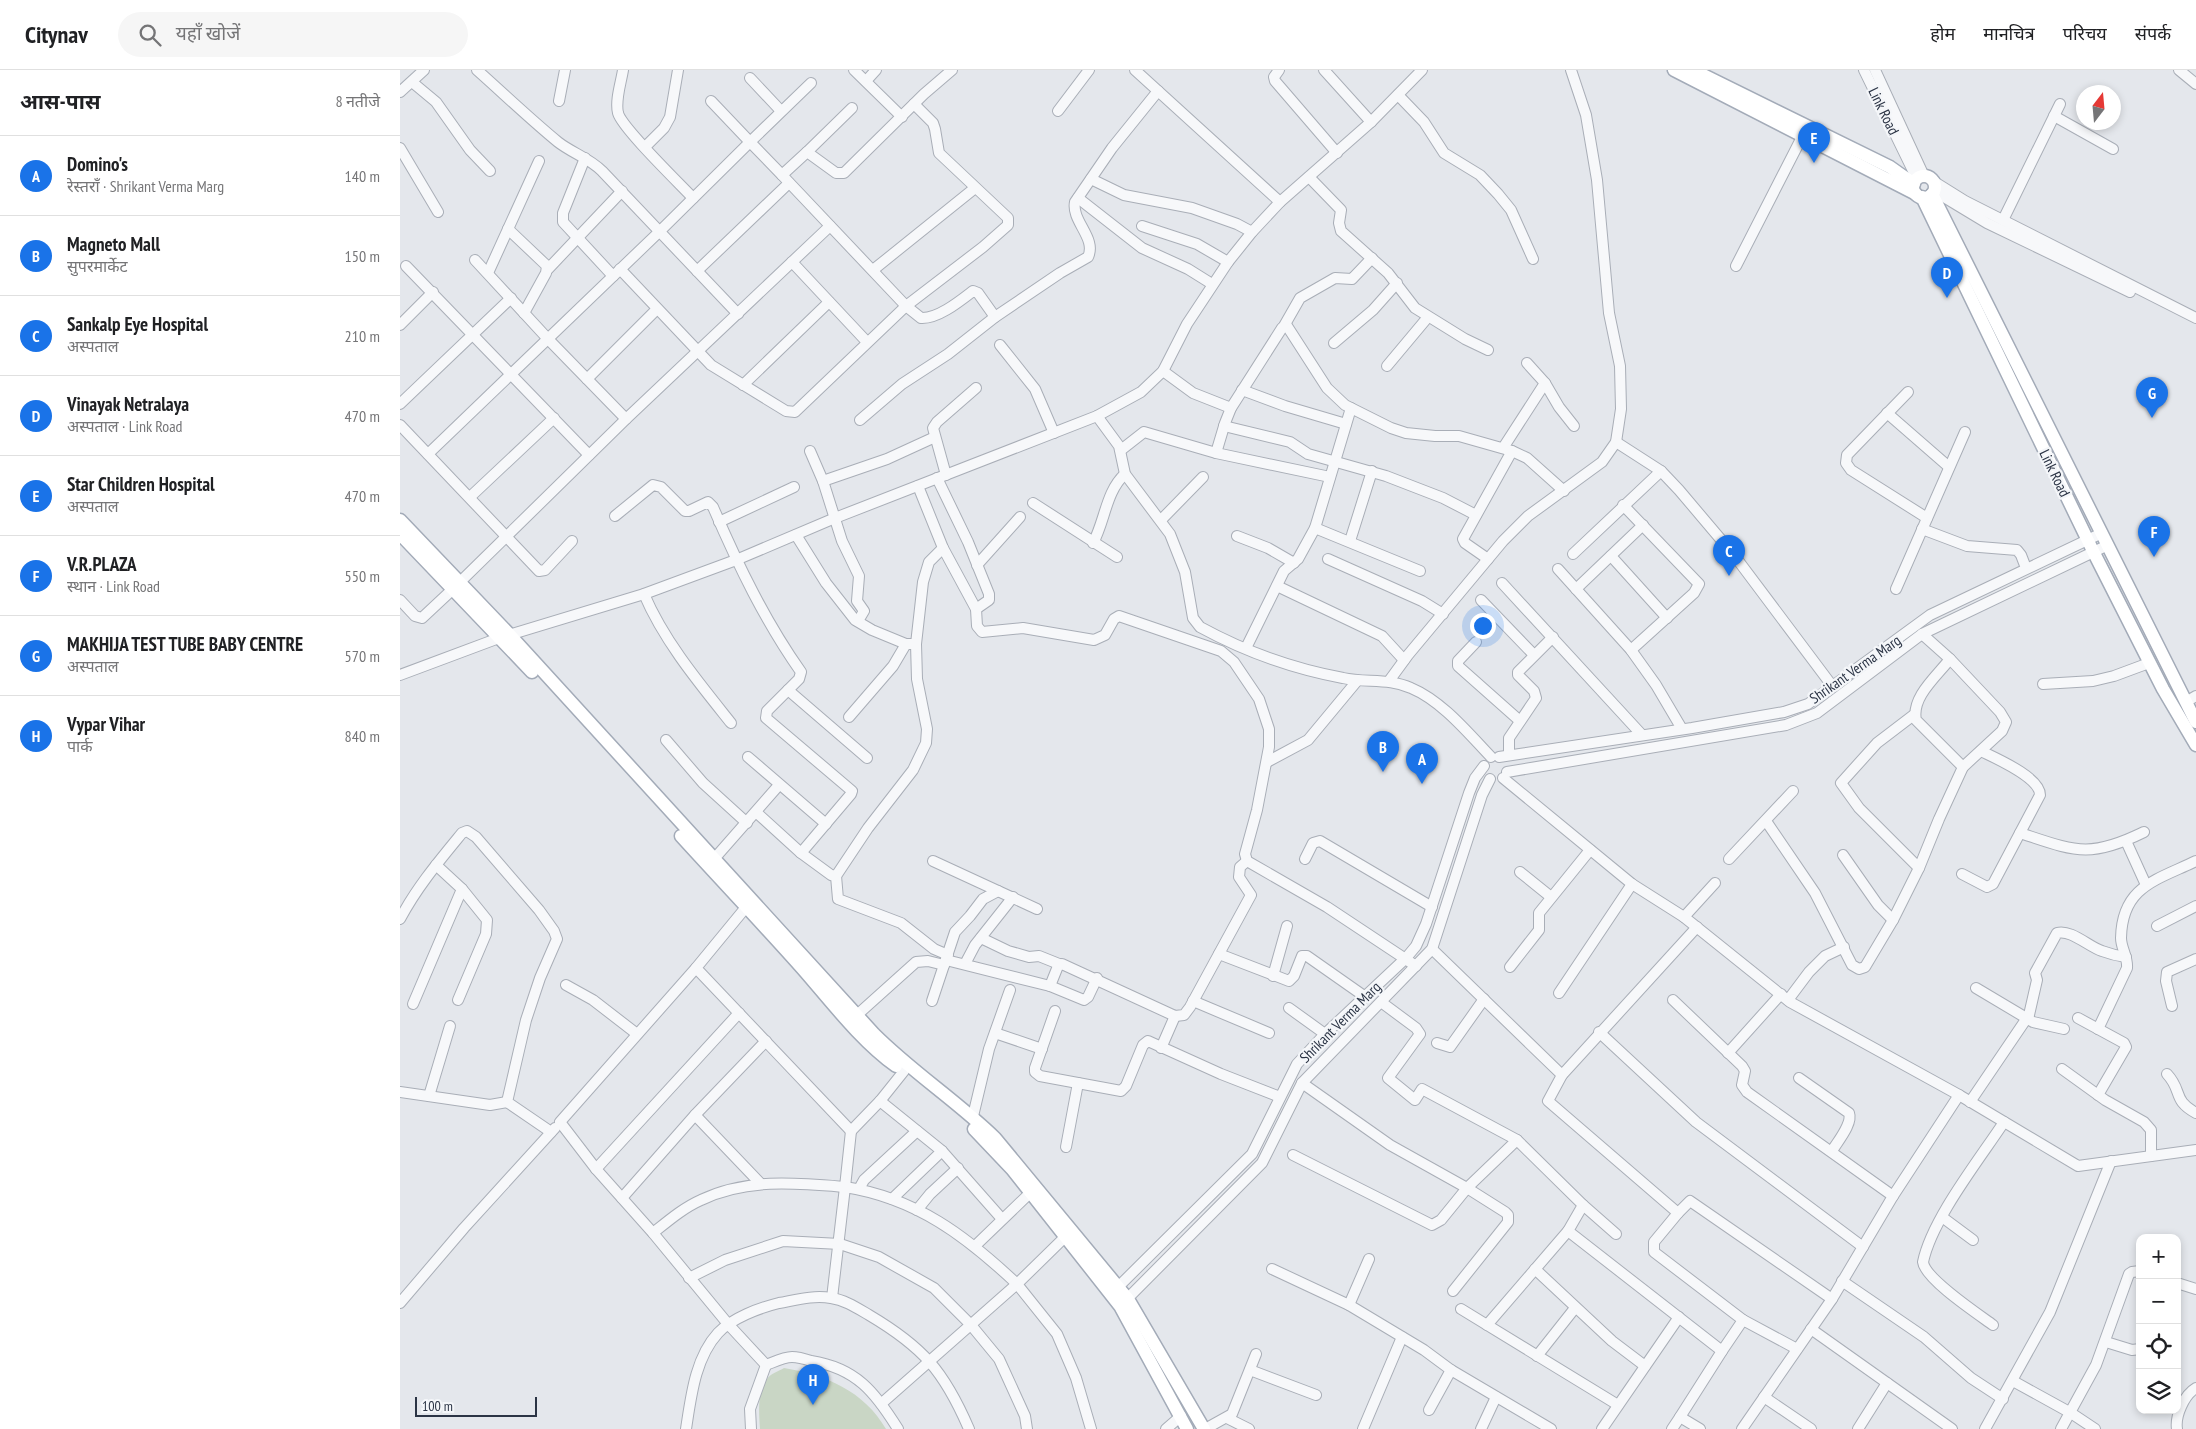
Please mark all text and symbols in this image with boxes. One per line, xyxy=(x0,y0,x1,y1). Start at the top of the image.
search box xyxy=(118,12,468,57)
text: Citynav xyxy=(25,19,88,50)
icon: search xyxy=(136,21,164,49)
text: यहाँ खोजें xyxy=(176,21,240,45)
text: होम xyxy=(1930,22,1955,45)
text: मानचित्र xyxy=(1983,22,2035,45)
text: परिचय xyxy=(2063,22,2107,45)
text: संपर्क xyxy=(2135,22,2171,45)
street label: Link Road xyxy=(1864,84,1904,138)
north arrow xyxy=(2076,85,2121,130)
text: आस-पास xyxy=(20,88,100,115)
text: 8 नतीजे xyxy=(335,91,380,111)
pin: E xyxy=(1798,122,1830,163)
text: Domino's xyxy=(67,152,128,176)
text: A xyxy=(32,166,40,186)
text: 140 m xyxy=(345,166,380,186)
text: रेस्तराँ · Shrikant Verma Marg xyxy=(67,176,224,196)
text: Magneto Mall xyxy=(67,232,160,256)
text: B xyxy=(32,246,40,266)
text: 150 m xyxy=(345,246,380,266)
text: सुपरमार्केट xyxy=(67,256,128,276)
pin: D xyxy=(1931,257,1963,298)
text: Sankalp Eye Hospital xyxy=(67,312,208,336)
text: C xyxy=(32,326,40,346)
text: 210 m xyxy=(345,326,380,346)
text: अस्पताल xyxy=(67,336,119,356)
pin: G xyxy=(2136,377,2168,418)
text: Vinayak Netralaya xyxy=(67,392,189,416)
text: D xyxy=(32,406,40,426)
text: 470 m xyxy=(345,406,380,426)
text: अस्पताल · Link Road xyxy=(67,416,183,436)
street label: Link Road xyxy=(2035,446,2075,500)
text: Star Children Hospital xyxy=(67,472,215,496)
text: E xyxy=(33,486,39,506)
text: 470 m xyxy=(345,486,380,506)
text: अस्पताल xyxy=(67,496,119,516)
pin: F xyxy=(2138,516,2170,557)
pin: C xyxy=(1713,535,1745,576)
text: V.R.PLAZA xyxy=(67,552,136,576)
text: F xyxy=(33,566,39,586)
text: 550 m xyxy=(345,566,380,586)
text: स्थान · Link Road xyxy=(67,576,160,596)
your location xyxy=(1470,613,1496,639)
street label: Shrikant Verma Marg xyxy=(1806,630,1904,708)
text: MAKHIJA TEST TUBE BABY CENTRE xyxy=(67,632,303,656)
text: G xyxy=(32,646,40,666)
text: 570 m xyxy=(345,646,380,666)
text: अस्पताल xyxy=(67,656,119,676)
text: Vypar Vihar xyxy=(67,712,145,736)
text: H xyxy=(32,726,40,746)
text: 840 m xyxy=(345,726,380,746)
pin: B xyxy=(1367,731,1399,772)
text: पार्क xyxy=(67,736,93,756)
pin: A xyxy=(1406,743,1438,784)
street label: Shrikant Verma Marg xyxy=(1295,977,1385,1067)
map controls xyxy=(2136,1234,2181,1414)
button: + xyxy=(2136,1234,2181,1279)
button: − xyxy=(2136,1279,2181,1324)
button: locate xyxy=(2136,1324,2181,1369)
pin: H xyxy=(797,1364,829,1405)
button: layers xyxy=(2136,1369,2181,1414)
scale bar xyxy=(415,1394,538,1417)
text: 100 m xyxy=(422,1397,453,1415)

